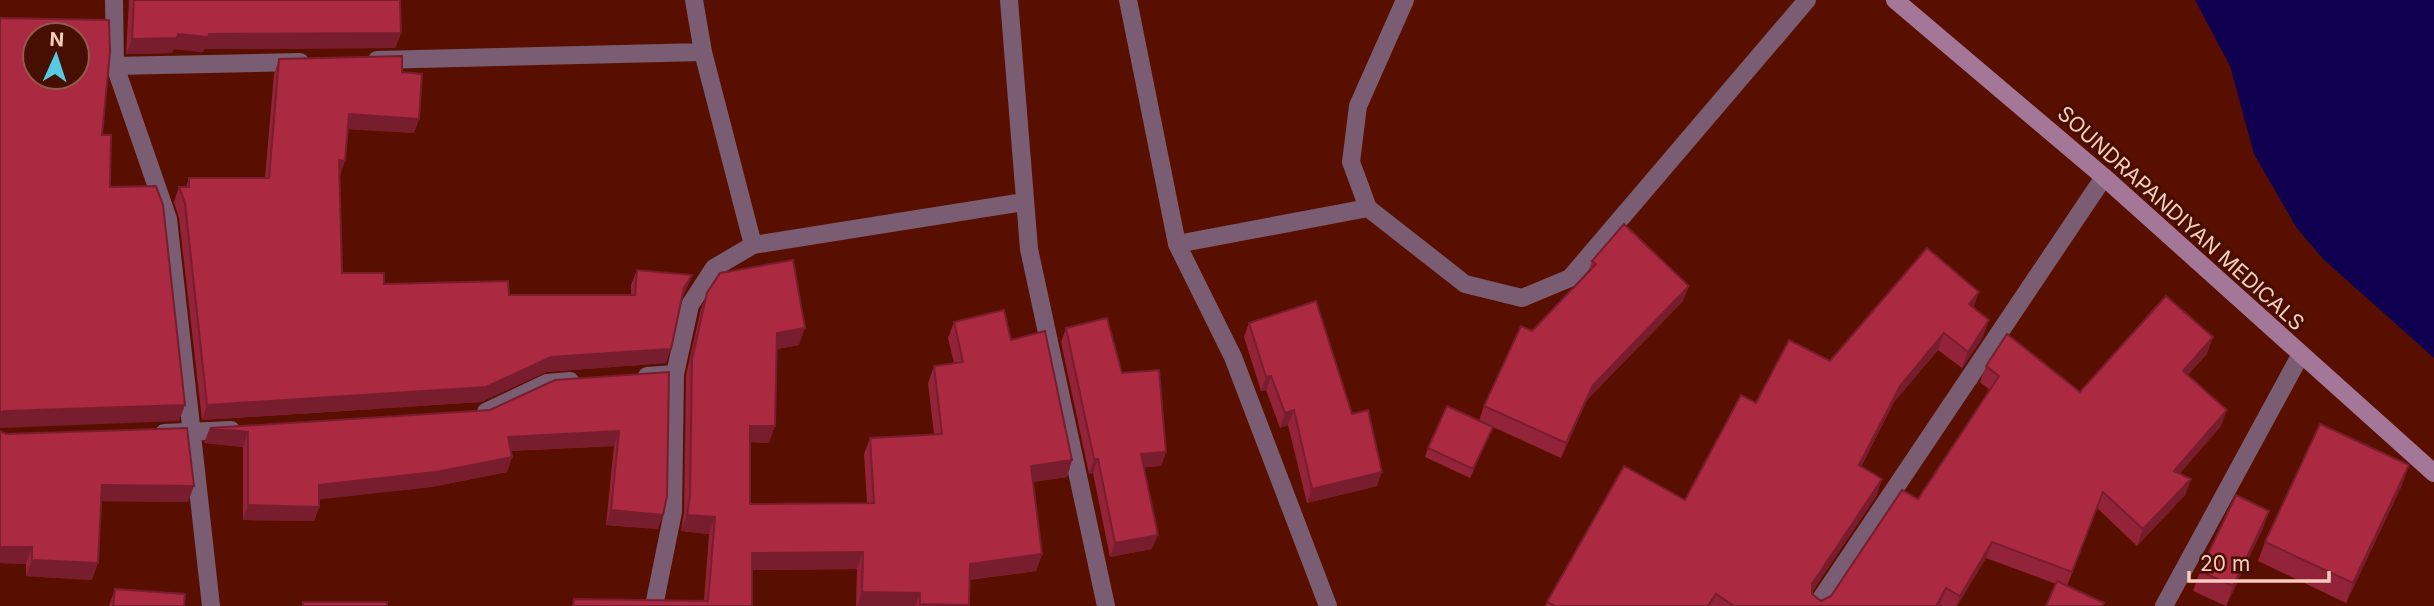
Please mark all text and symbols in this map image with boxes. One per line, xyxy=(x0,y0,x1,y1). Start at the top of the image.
north arrow xyxy=(21,21,91,91)
text: N xyxy=(49,28,65,51)
street label: SOUNDRAPANDIYAN MEDICALS xyxy=(2053,101,2309,335)
scale bar xyxy=(2189,540,2329,584)
text: 20 m xyxy=(2200,551,2250,576)

